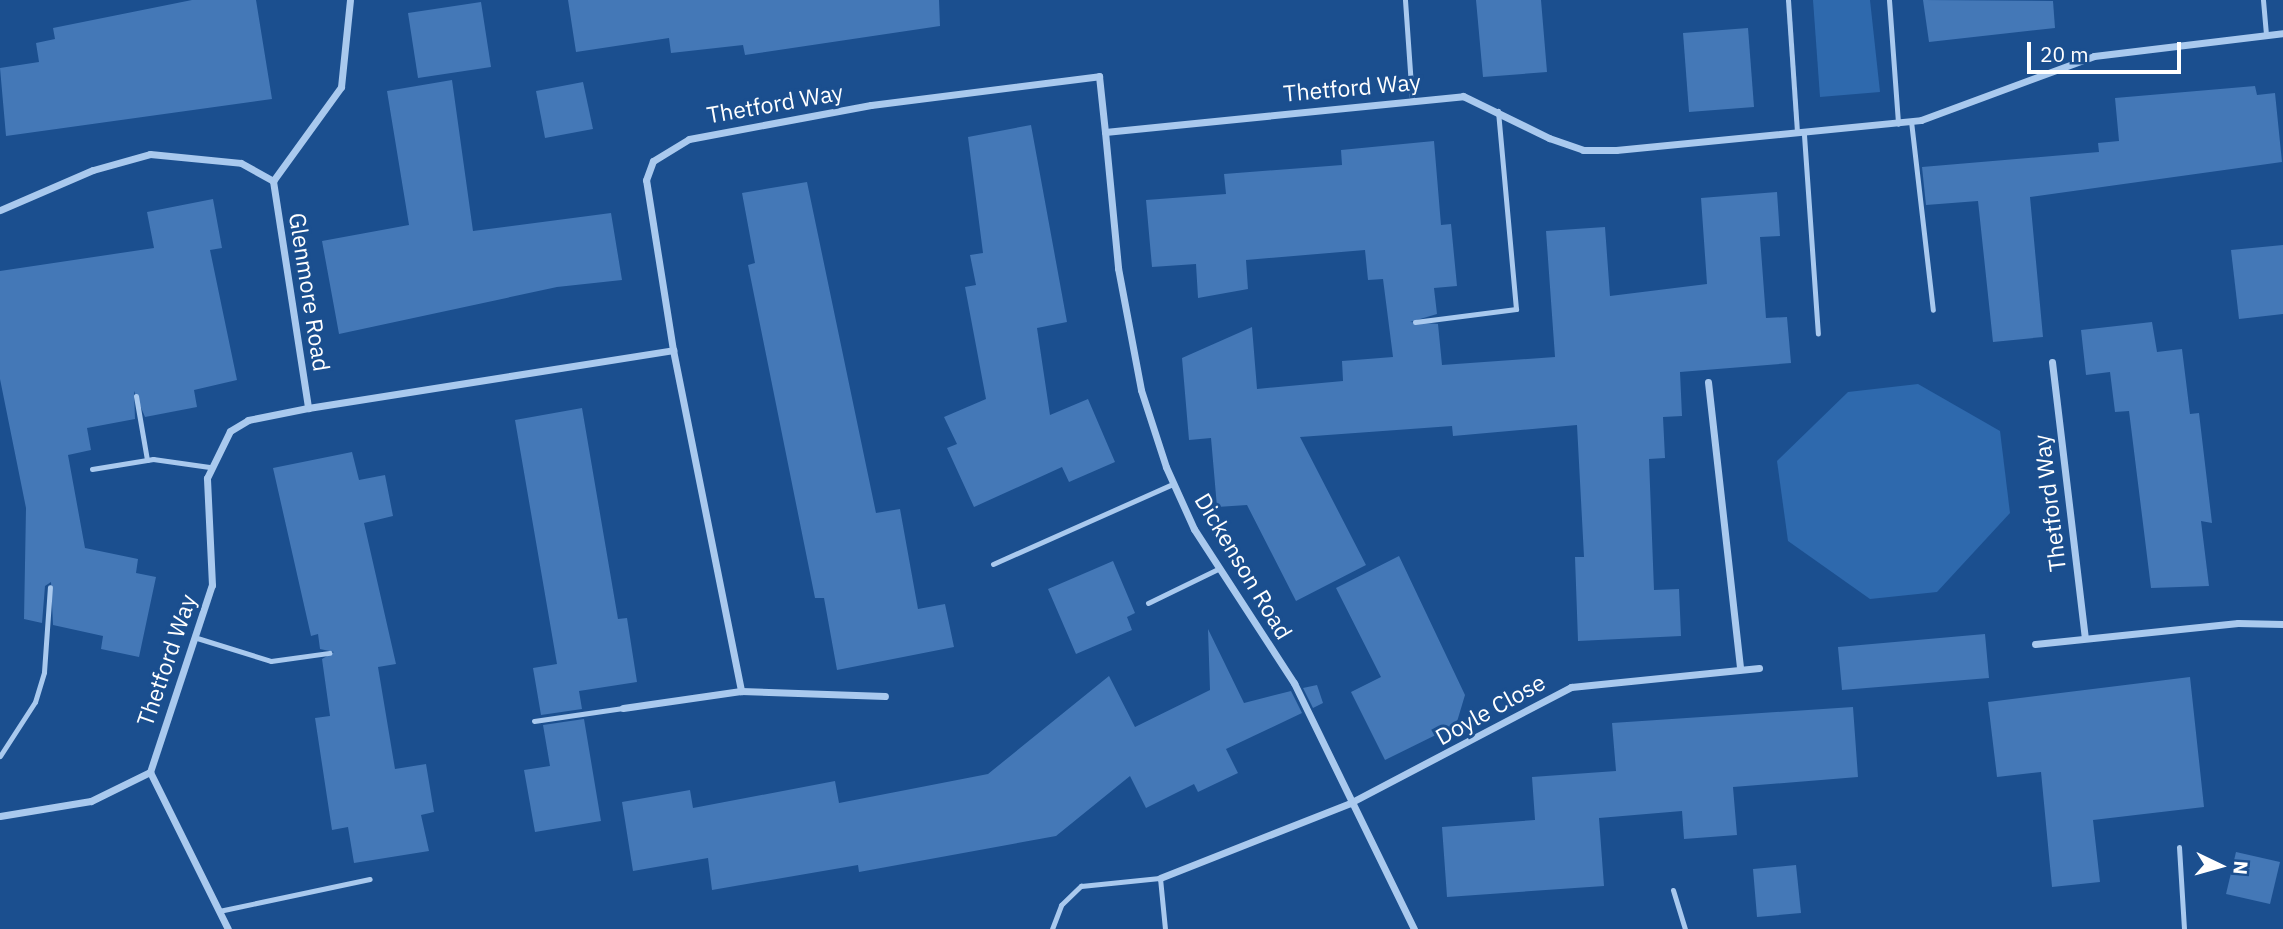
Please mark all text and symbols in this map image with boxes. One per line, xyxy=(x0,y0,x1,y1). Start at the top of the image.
scale bar xyxy=(2031,28,2185,72)
text: 20 m xyxy=(2040,40,2089,68)
street label: Thetford Way xyxy=(1282,67,1422,107)
street label: Thetford Way xyxy=(705,77,845,129)
street label: Glenmore Road xyxy=(284,211,336,373)
street label: Thetford Way xyxy=(2027,433,2071,573)
street label: Dickenson Road xyxy=(1190,488,1298,644)
street label: Thetford Way xyxy=(131,590,201,730)
street label: Doyle Close xyxy=(1430,668,1550,750)
north arrow xyxy=(2185,831,2255,901)
text: N xyxy=(2228,860,2253,876)

